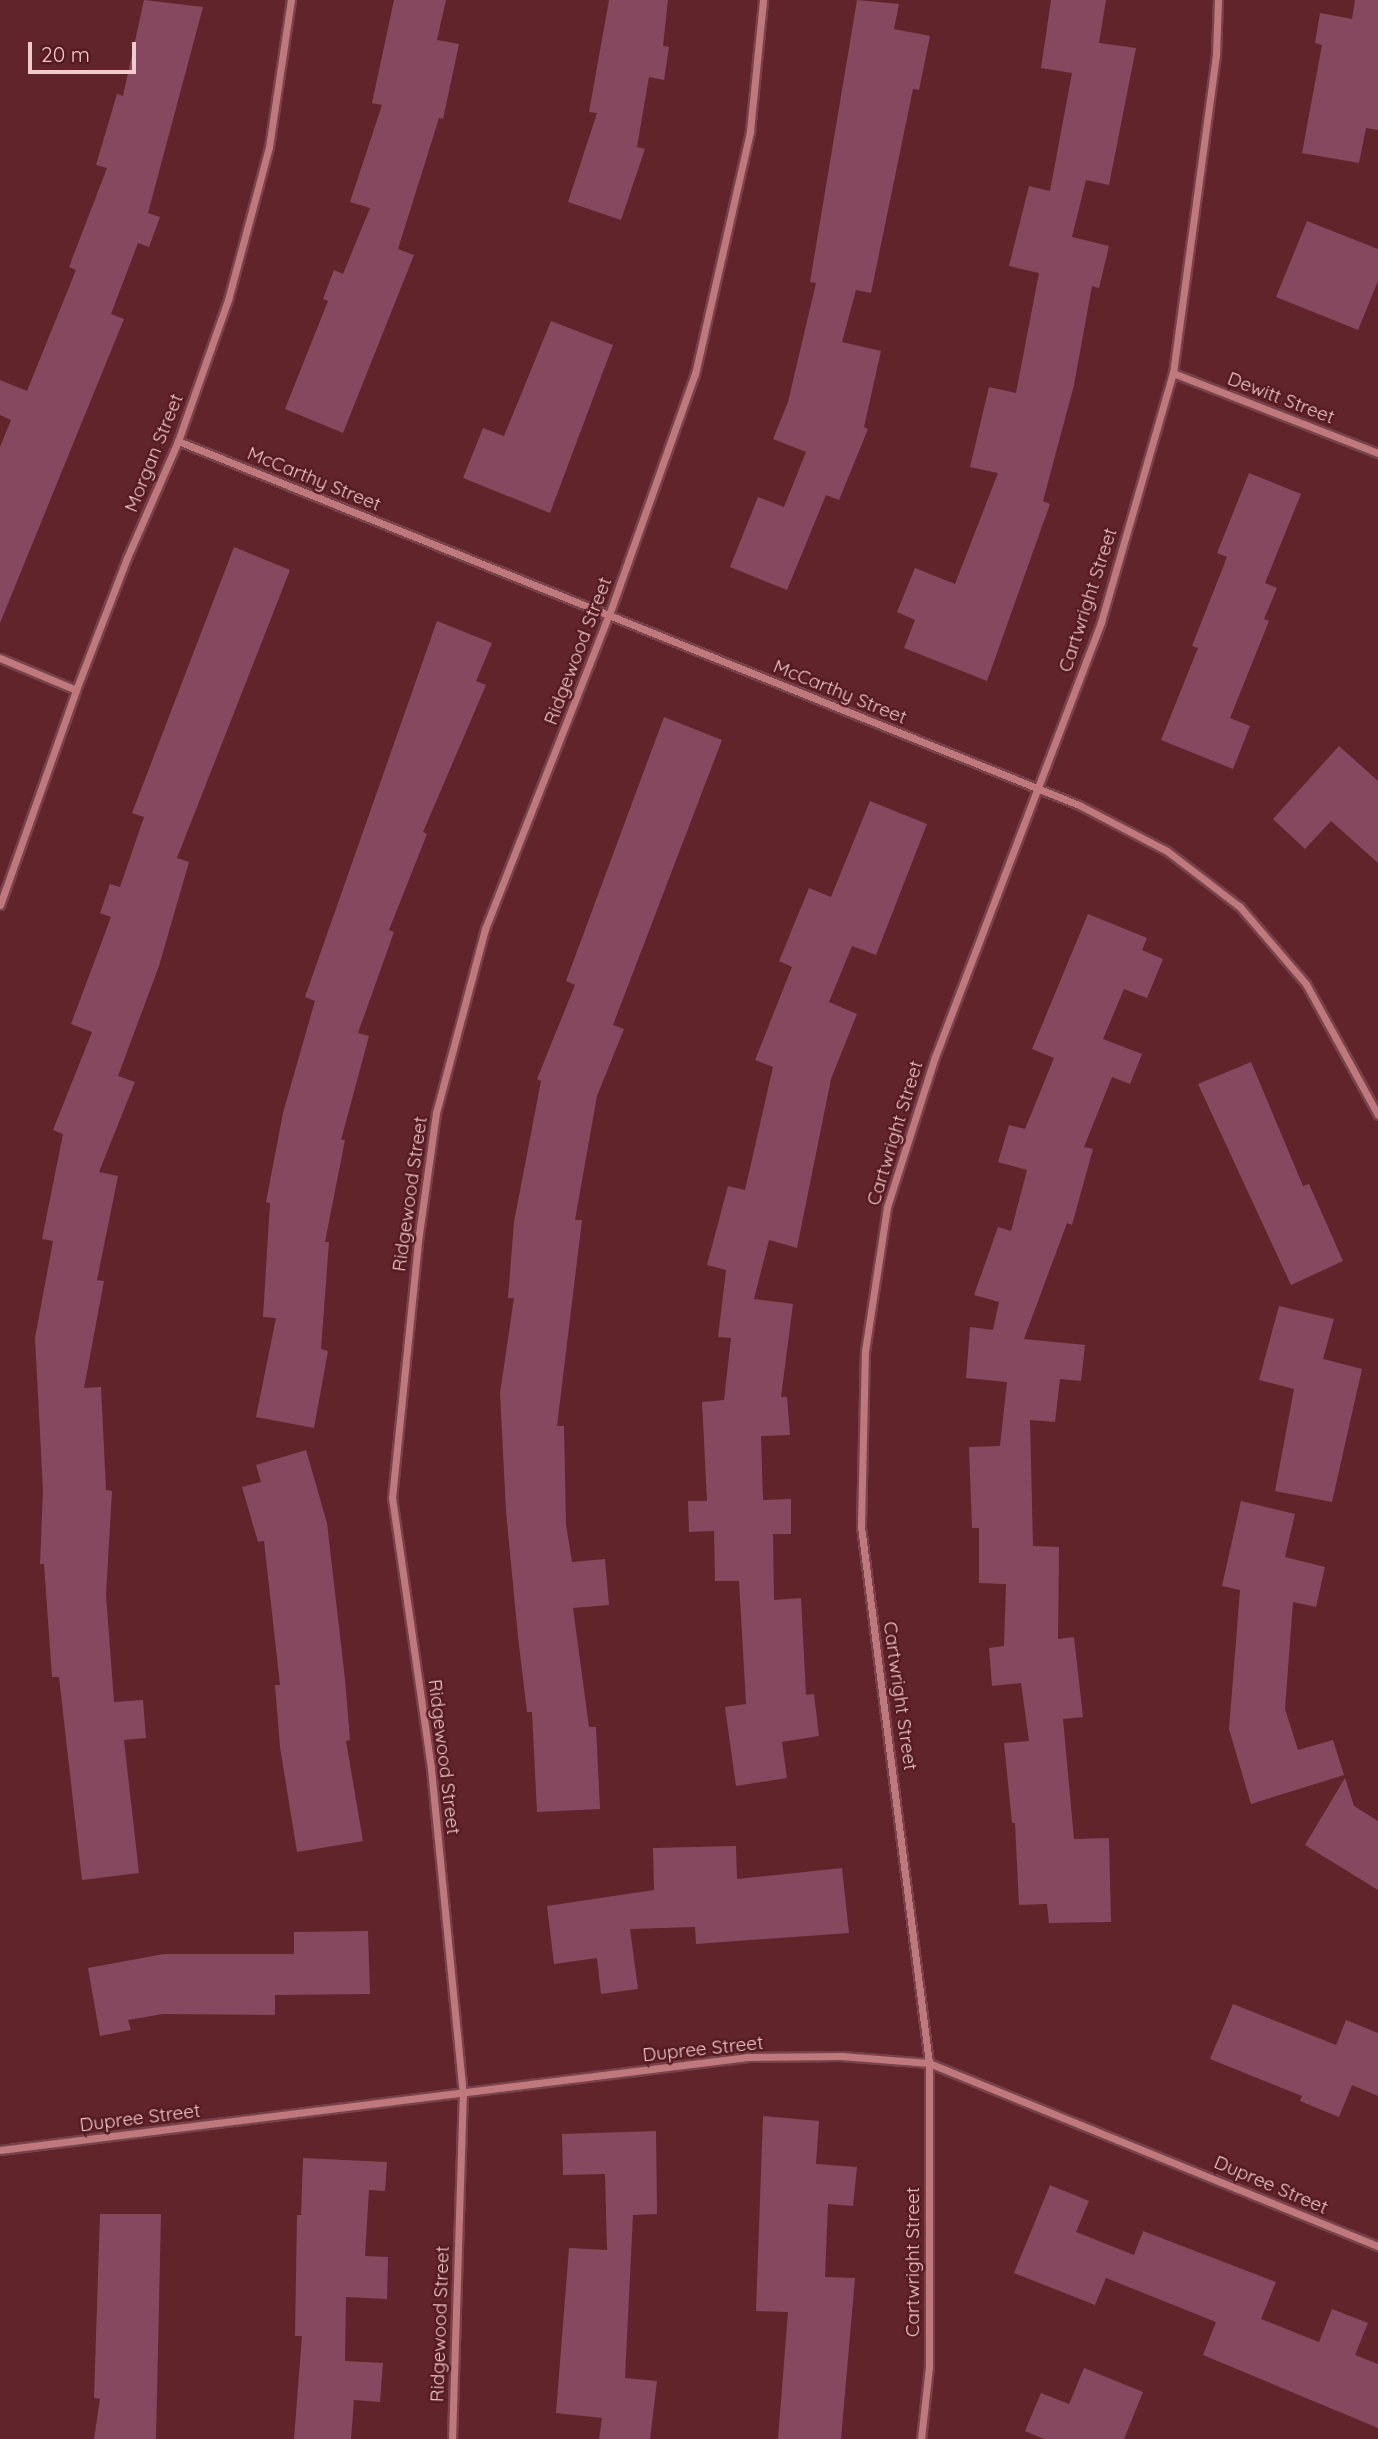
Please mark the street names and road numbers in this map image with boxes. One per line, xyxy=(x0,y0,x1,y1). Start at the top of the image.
street label: Dewitt Street xyxy=(1224,367,1338,429)
street label: Morgan Street xyxy=(120,391,188,515)
street label: McCarthy Street xyxy=(244,442,384,516)
street label: Cartwright Street xyxy=(1054,525,1122,675)
street label: Ridgewood Street xyxy=(539,574,617,728)
street label: McCarthy Street xyxy=(770,655,910,729)
street label: Cartwright Street xyxy=(862,1058,928,1208)
street label: Ridgewood Street xyxy=(388,1115,432,1273)
street label: Cartwright Street xyxy=(878,1620,922,1772)
street label: Ridgewood Street xyxy=(423,1678,465,1836)
street label: Dupree Street xyxy=(641,2031,765,2067)
street label: Dupree Street xyxy=(78,2099,202,2137)
street label: Dupree Street xyxy=(1211,2151,1331,2219)
street label: Cartwright Street xyxy=(902,2187,924,2337)
street label: Ridgewood Street xyxy=(426,2245,454,2403)

